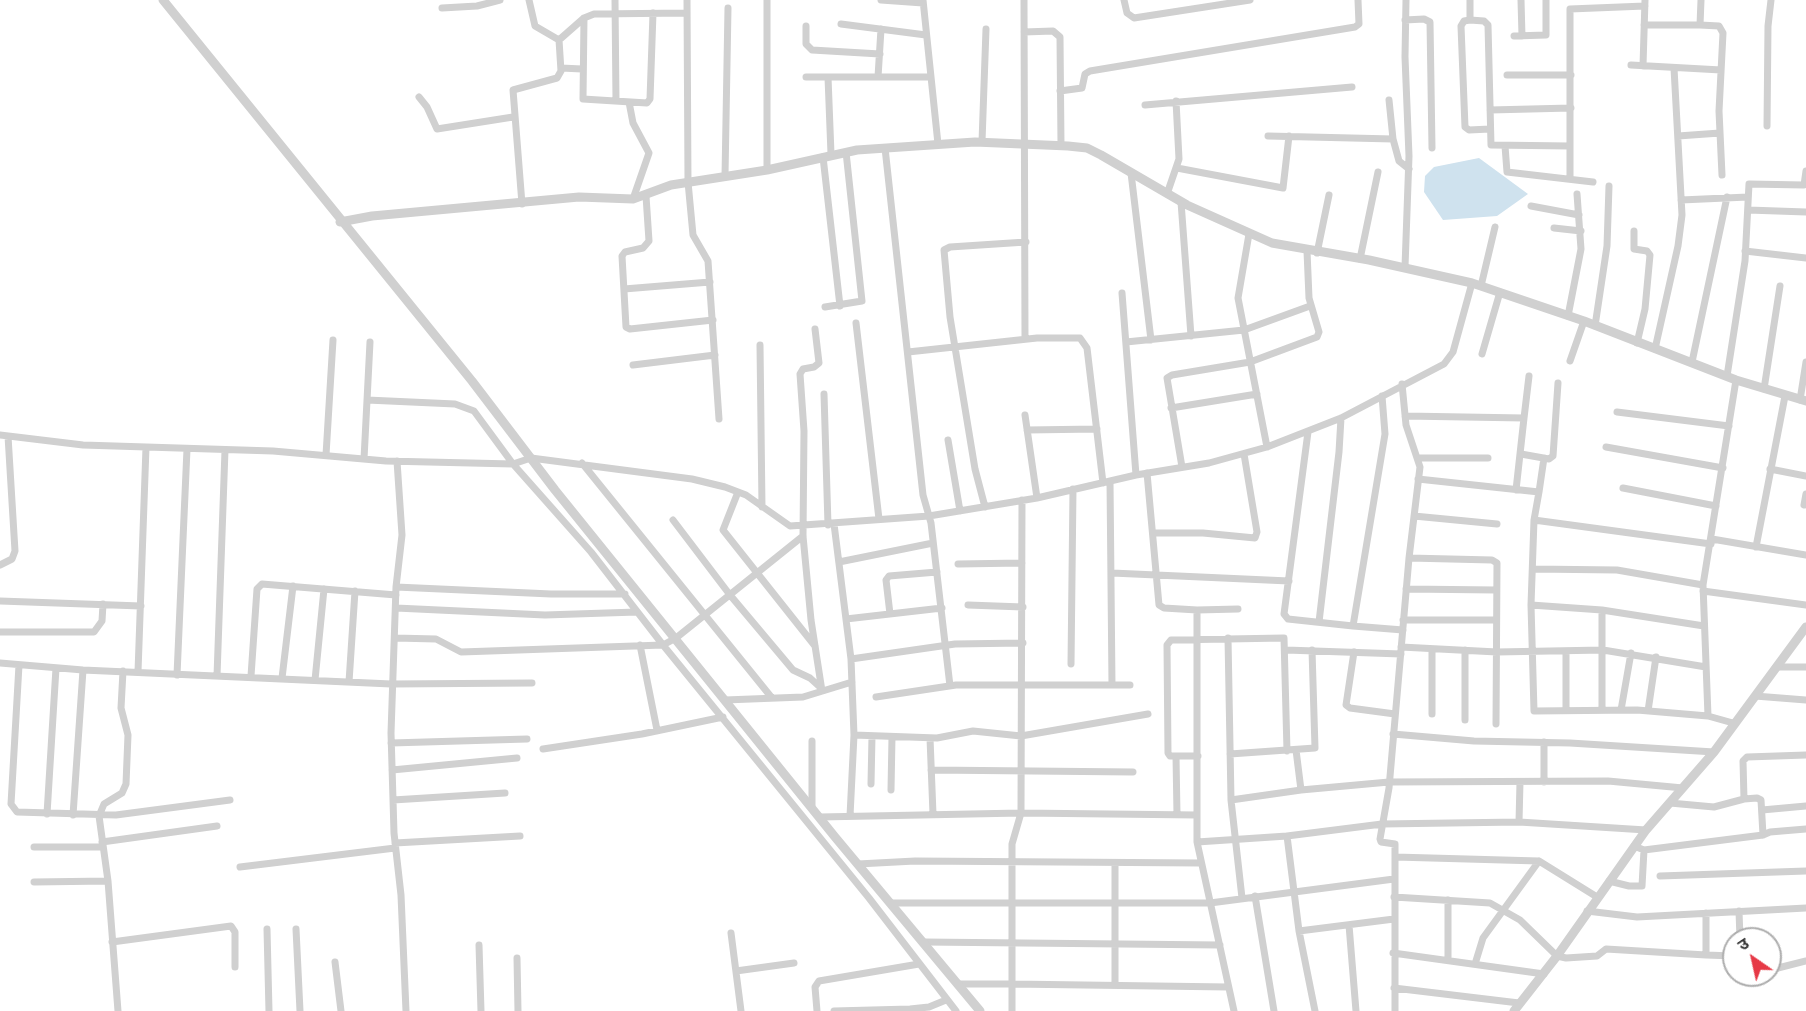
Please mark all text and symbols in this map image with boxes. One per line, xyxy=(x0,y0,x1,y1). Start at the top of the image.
north arrow xyxy=(1722,927,1782,987)
text: उ xyxy=(1733,932,1753,955)

